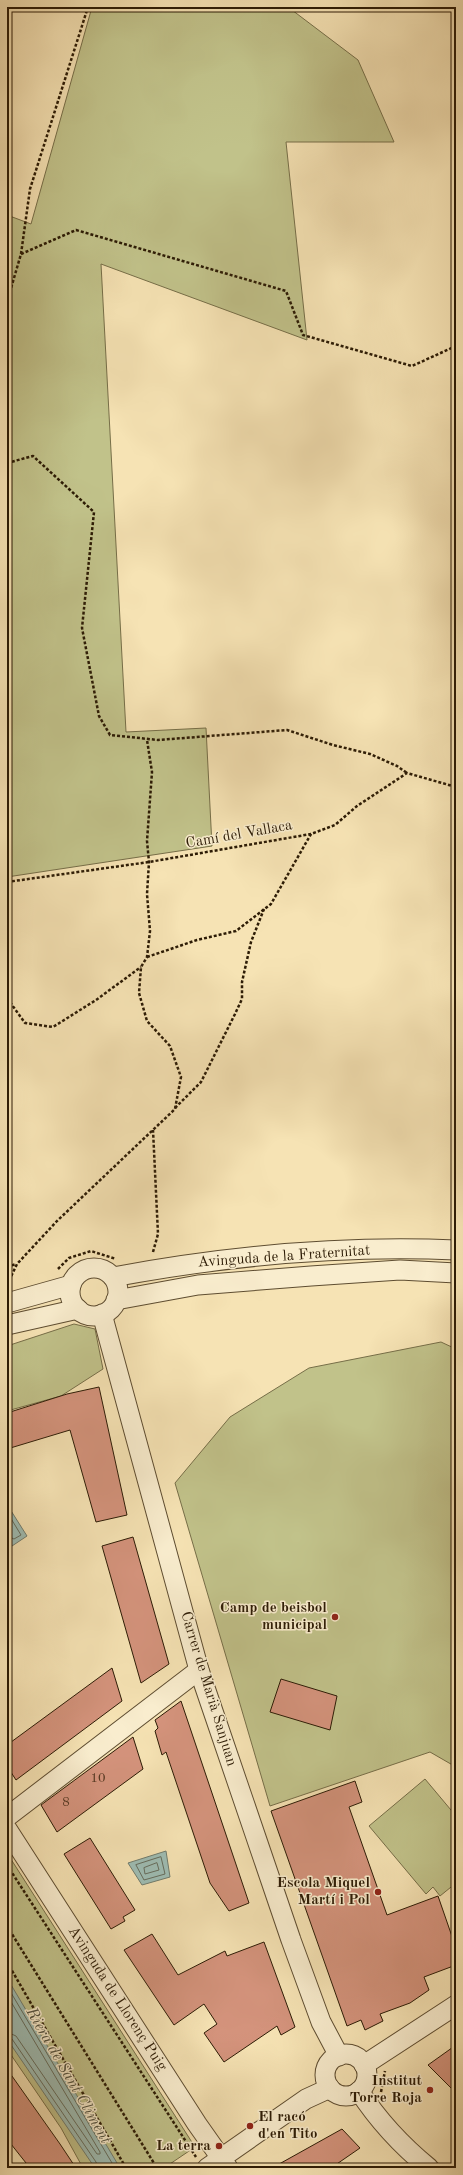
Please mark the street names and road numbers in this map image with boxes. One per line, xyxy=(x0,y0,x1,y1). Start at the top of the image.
street label: Camí del Vallaca xyxy=(185,818,294,852)
street label: Avinguda de la Fraternitat xyxy=(197,1243,371,1271)
street label: Carrer de Marià Sanjuan xyxy=(177,1610,239,1768)
street label: Avinguda de Llorenç Puig xyxy=(65,1924,169,2074)

